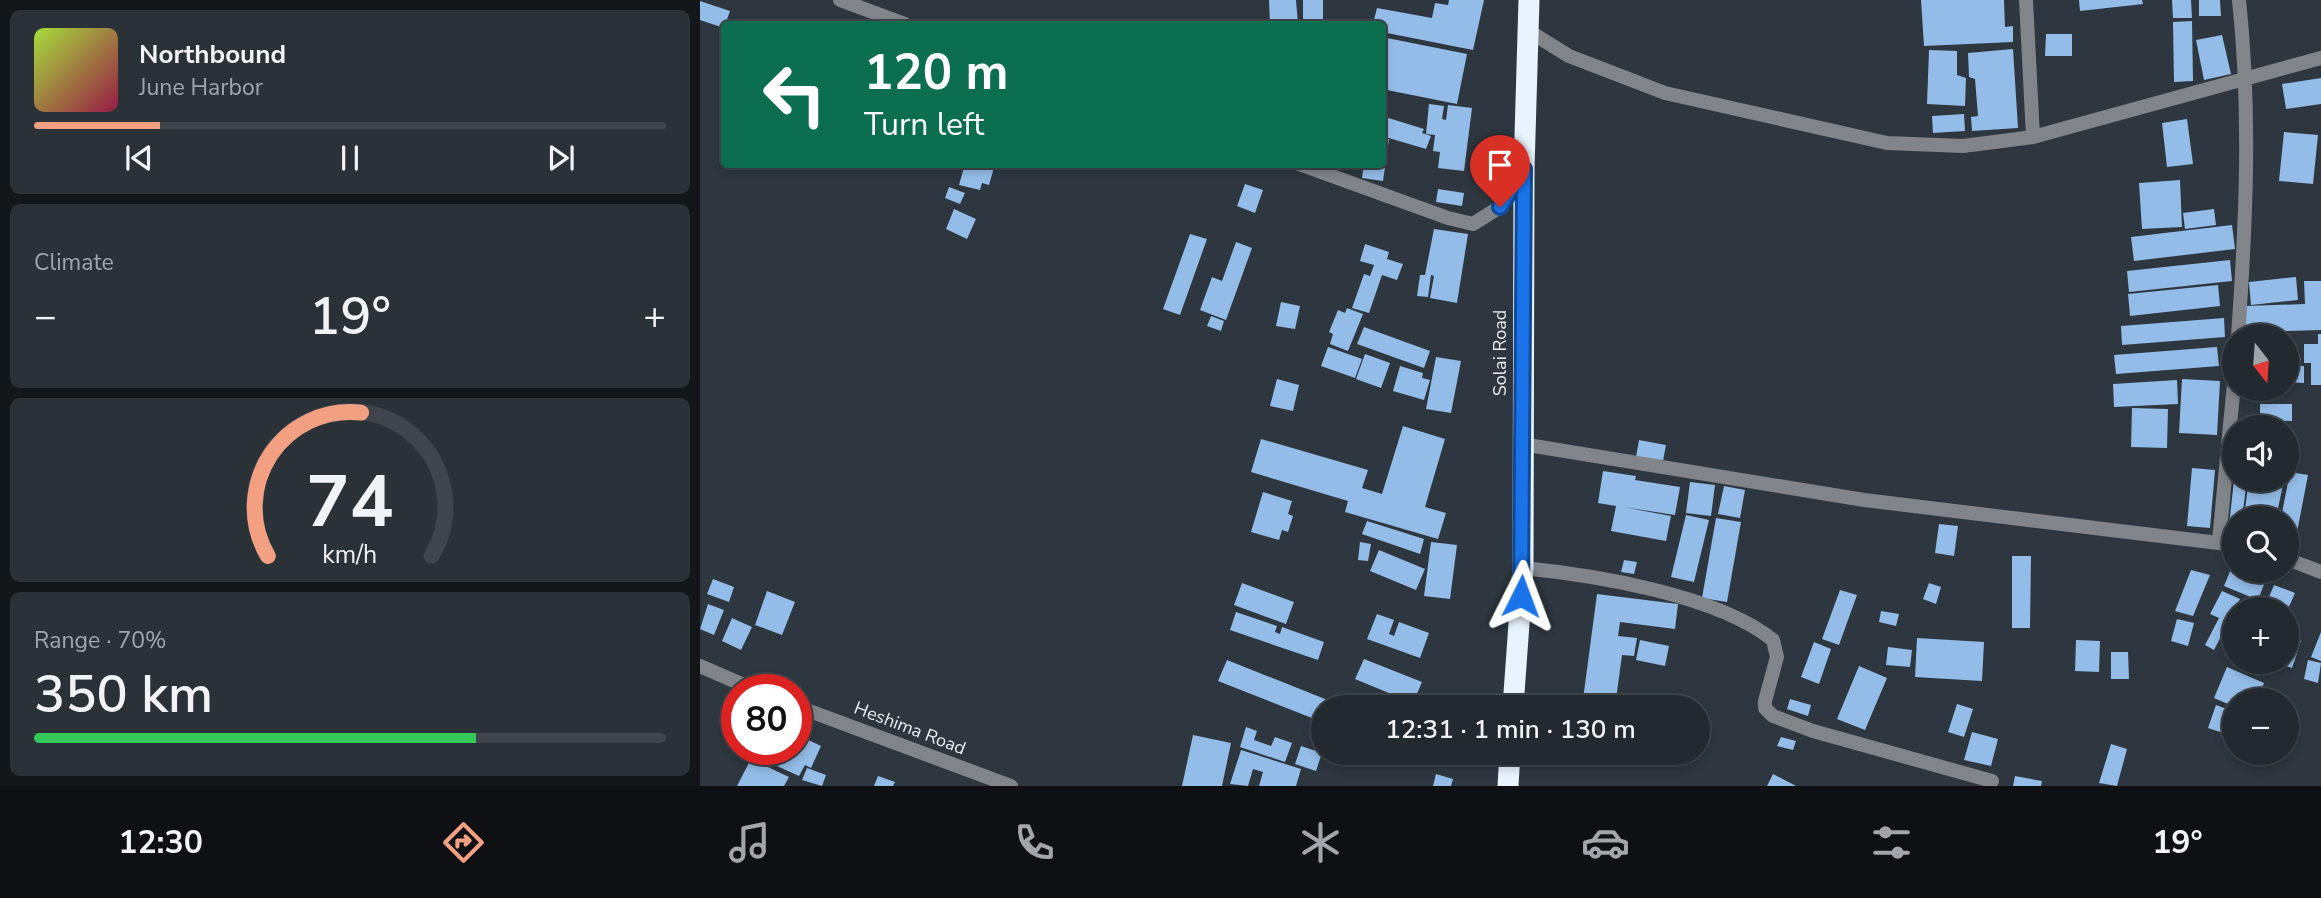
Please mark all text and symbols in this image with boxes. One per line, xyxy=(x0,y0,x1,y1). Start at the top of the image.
text: Northbound xyxy=(139,37,286,72)
text: 120 m xyxy=(864,39,1008,106)
icon: left xyxy=(749,49,840,140)
text: June Harbor xyxy=(139,72,263,103)
text: Turn left xyxy=(864,103,984,146)
pin xyxy=(1470,135,1530,207)
icon: previous xyxy=(120,139,158,177)
icon: pause xyxy=(331,139,369,177)
icon: next xyxy=(542,139,580,177)
icon: arrive xyxy=(1481,146,1519,184)
text: Climate xyxy=(34,247,114,278)
text: 19° xyxy=(309,281,391,352)
text: − xyxy=(34,291,57,342)
text: + xyxy=(643,291,666,342)
street label: Solai Road xyxy=(1488,310,1512,396)
north arrow xyxy=(2222,324,2300,401)
map controls xyxy=(2222,324,2299,765)
button: sound xyxy=(2222,415,2299,492)
text: 74 xyxy=(306,452,394,552)
button: search xyxy=(2222,506,2299,583)
text: km/h xyxy=(322,538,378,572)
position arrow xyxy=(1484,559,1558,633)
button: + xyxy=(2222,597,2299,674)
text: Range · 70% xyxy=(34,625,166,656)
text: 350 km xyxy=(34,659,213,730)
speed limit sign: 80 xyxy=(721,674,812,765)
button: − xyxy=(2222,688,2299,765)
street label: Heshima Road xyxy=(851,696,969,760)
text: 12:31 · 1 min · 130 m xyxy=(1385,712,1636,747)
icon: directions xyxy=(439,818,488,867)
icon: music xyxy=(725,818,774,867)
icon: phone xyxy=(1010,818,1059,867)
icon: climate xyxy=(1296,818,1345,867)
icon: car xyxy=(1581,818,1630,867)
icon: filters xyxy=(1867,818,1916,867)
text: 12:30 xyxy=(118,821,203,864)
text: 19° xyxy=(2152,821,2203,864)

